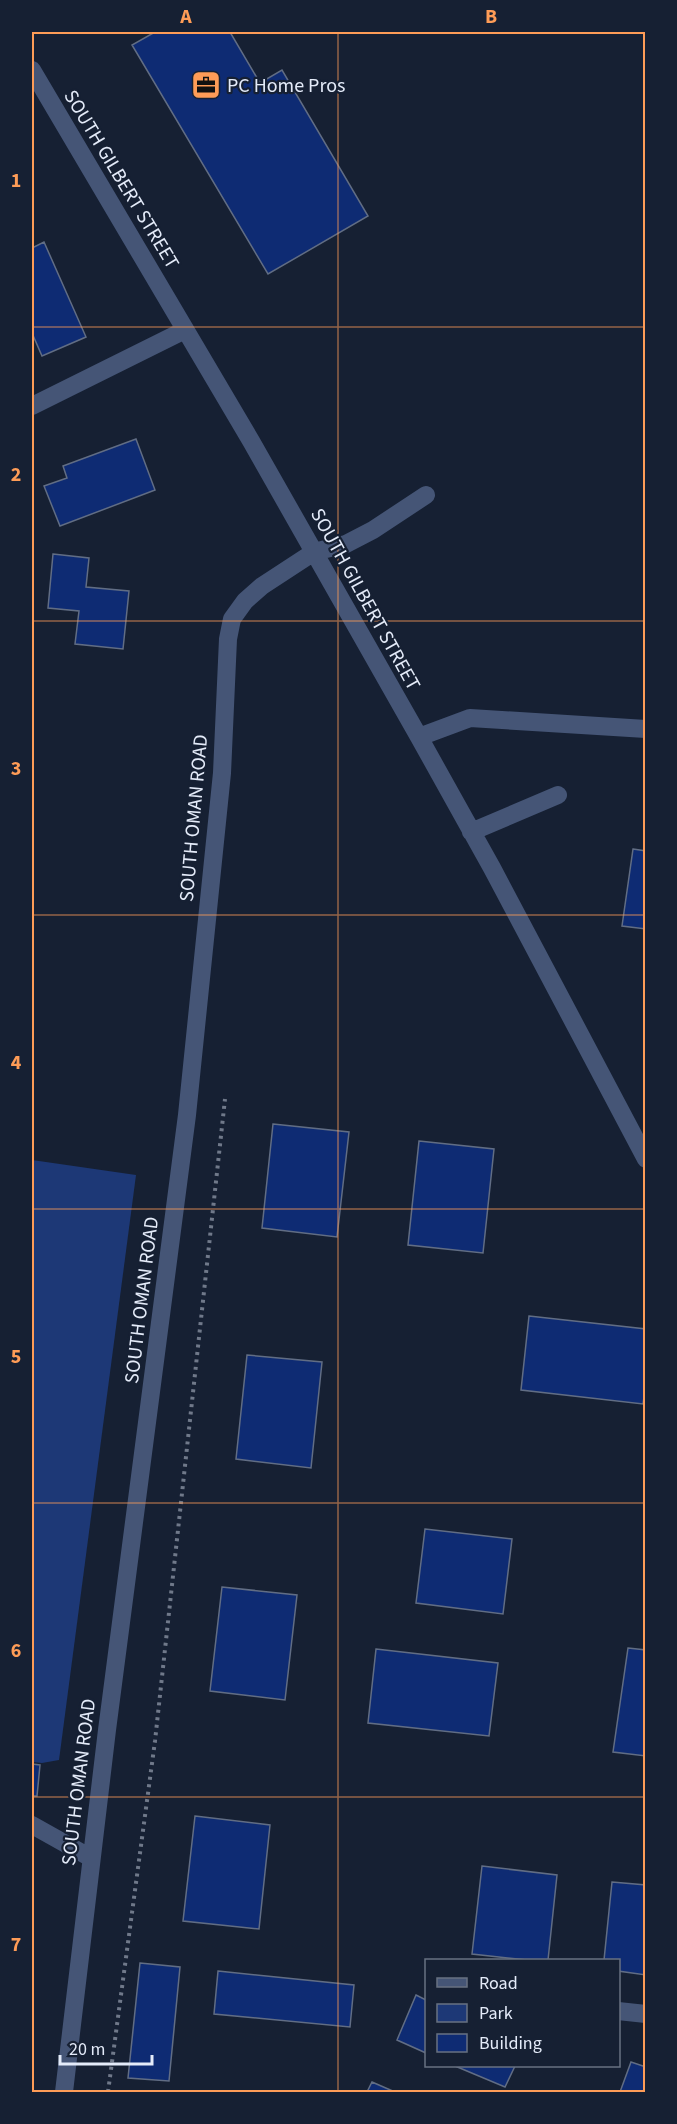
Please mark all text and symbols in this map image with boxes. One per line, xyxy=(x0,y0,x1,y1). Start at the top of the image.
text: A xyxy=(179,3,192,31)
text: B xyxy=(485,3,497,31)
office icon: PC Home Pros xyxy=(190,69,222,101)
place label: PC Home Pros xyxy=(227,72,345,100)
street label: SOUTH GILBERT STREET xyxy=(57,85,186,275)
text: 1 xyxy=(11,167,21,195)
text: 2 xyxy=(11,461,21,489)
street label: SOUTH GILBERT STREET xyxy=(303,503,427,696)
street label: SOUTH OMAN ROAD xyxy=(173,733,215,903)
text: 3 xyxy=(11,755,21,783)
text: 4 xyxy=(11,1049,22,1077)
street label: SOUTH OMAN ROAD xyxy=(118,1215,166,1385)
text: 5 xyxy=(11,1343,21,1371)
text: 6 xyxy=(11,1637,21,1665)
street label: SOUTH OMAN ROAD xyxy=(55,1697,103,1867)
text: 7 xyxy=(11,1931,21,1959)
legend xyxy=(425,1959,620,2067)
text: Road xyxy=(479,1971,518,1996)
text: Park xyxy=(479,2001,513,2026)
scale bar xyxy=(60,2028,152,2066)
text: Building xyxy=(479,2031,542,2056)
text: 20 m xyxy=(69,2037,105,2062)

